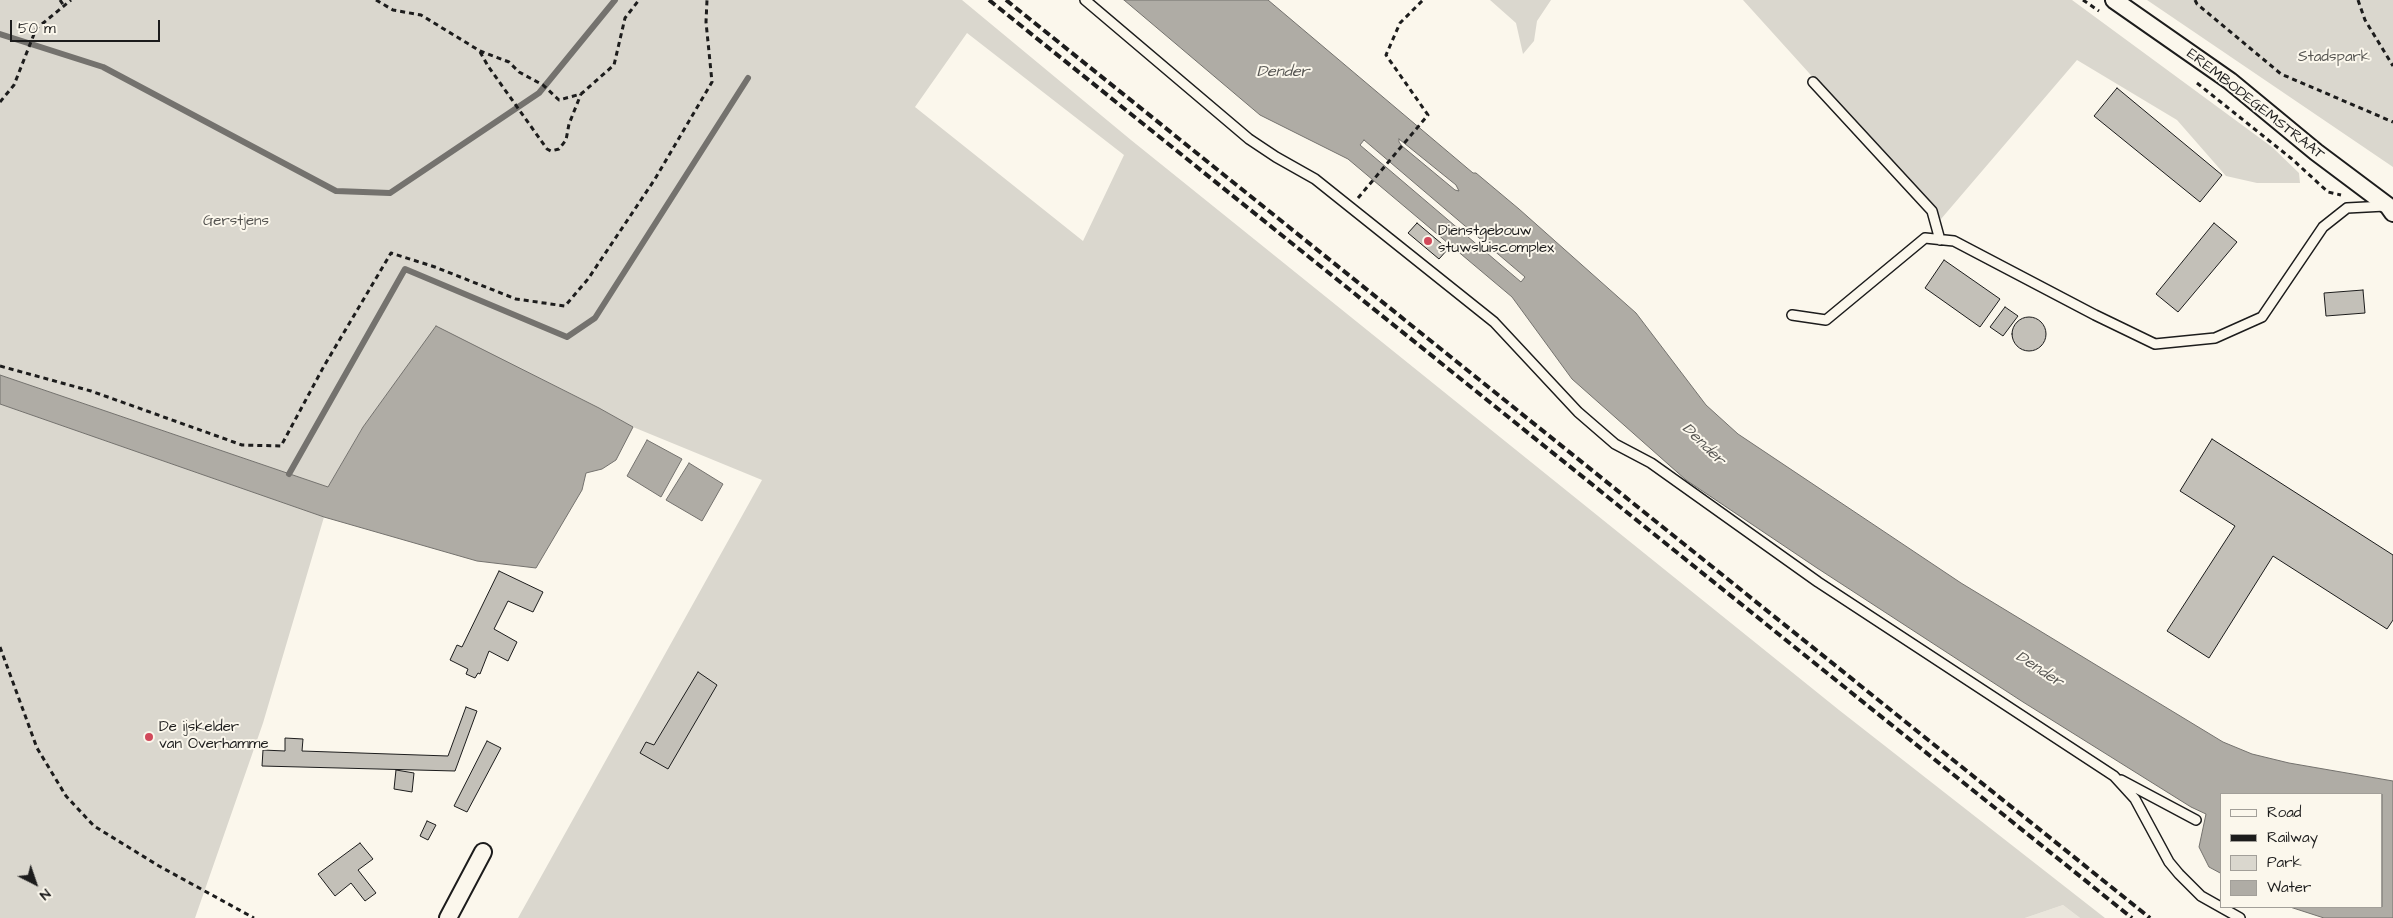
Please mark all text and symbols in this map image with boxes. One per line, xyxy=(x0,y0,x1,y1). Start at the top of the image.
scale bar xyxy=(12,10,162,42)
text: 50 m xyxy=(18,18,56,39)
street label: EREMBODEGEMSTRAAT xyxy=(2182,46,2328,164)
park label: Stadspark xyxy=(2298,49,2370,67)
water label: Dender xyxy=(1257,63,1309,83)
park label: Gerstjens xyxy=(203,213,269,231)
place label: Dienstgebouw stuwsluiscomplex xyxy=(1438,223,1554,258)
marker: Dienstgebouw stuwsluiscomplex xyxy=(1422,235,1434,247)
water label: Dender xyxy=(1677,420,1729,470)
water label: Dender xyxy=(2012,648,2066,692)
place label: De ijskelder van Overhamme xyxy=(159,719,269,754)
marker: De ijskelder van Overhamme xyxy=(143,731,155,743)
legend xyxy=(2220,793,2383,908)
text: Road xyxy=(2267,802,2301,823)
text: Railway xyxy=(2267,827,2318,848)
text: Park xyxy=(2267,852,2302,873)
north arrow xyxy=(10,858,60,908)
text: Water xyxy=(2267,877,2311,898)
text: N xyxy=(35,884,55,905)

